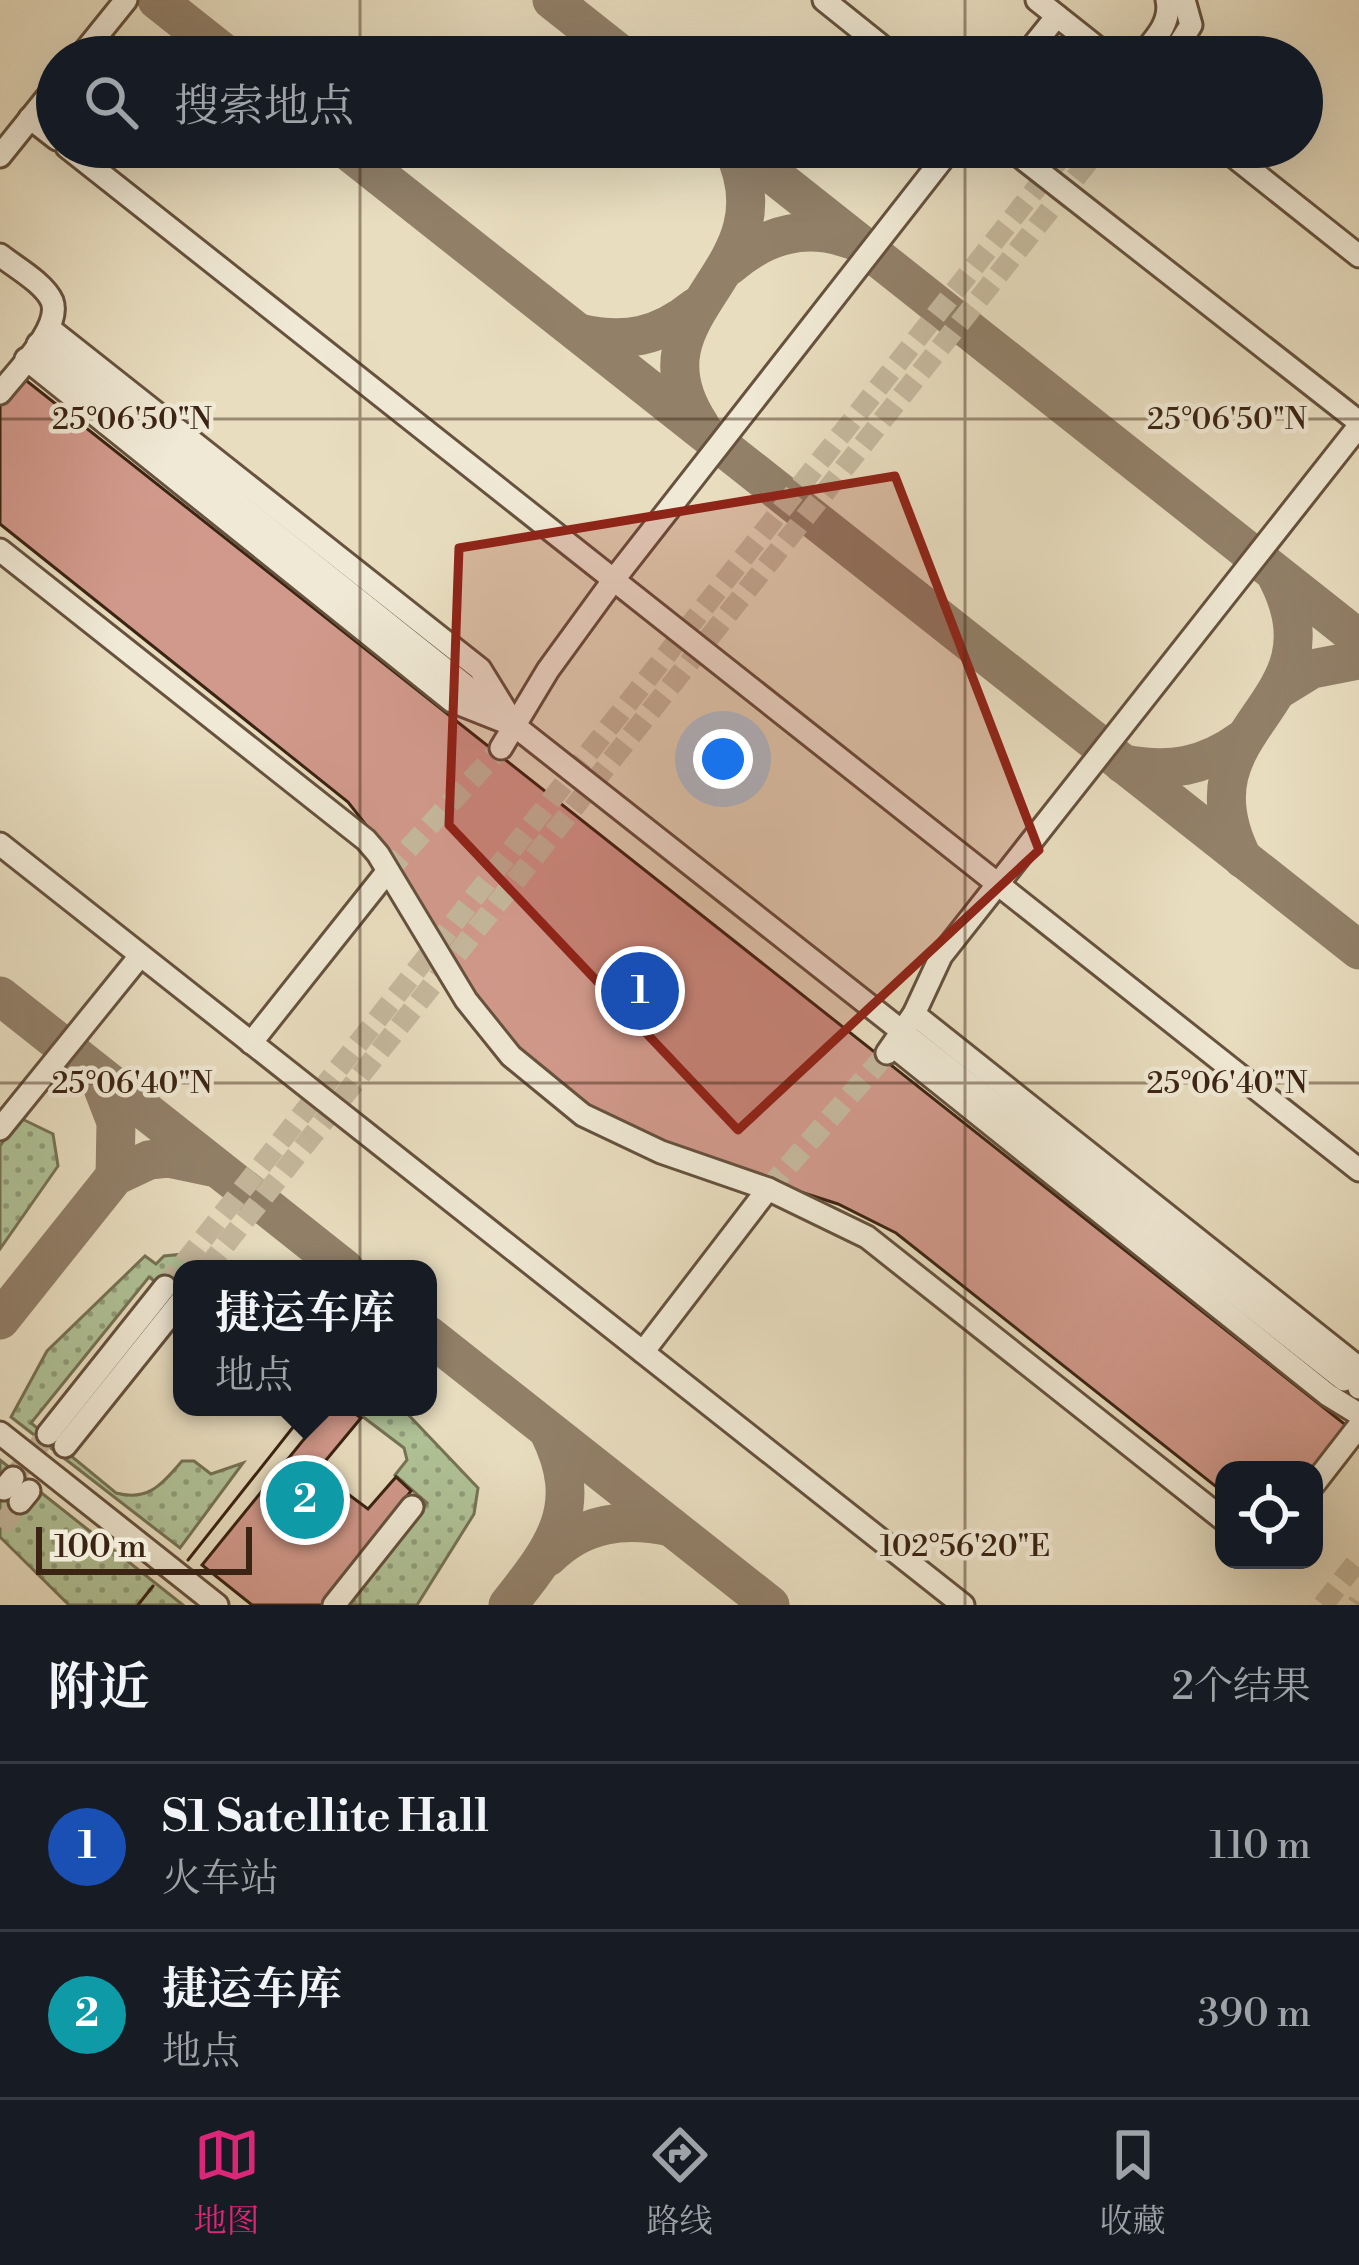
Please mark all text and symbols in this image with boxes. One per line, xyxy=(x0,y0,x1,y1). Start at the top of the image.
search box xyxy=(36,36,1323,168)
icon: search xyxy=(78,69,144,135)
text: 搜索地点 xyxy=(174,79,354,136)
text: 25°06'50"N xyxy=(52,401,212,439)
text: 25°06'50"N xyxy=(1147,401,1307,439)
your location xyxy=(693,729,753,789)
pin: 1 xyxy=(601,946,679,1036)
text: 25°06'40"N xyxy=(51,1065,213,1103)
text: 25°06'40"N xyxy=(1146,1065,1308,1103)
popup xyxy=(173,1260,437,1416)
text: 捷运车库 xyxy=(215,1286,395,1343)
text: 地点 xyxy=(215,1352,293,1401)
pin: 2 xyxy=(266,1455,344,1545)
map controls xyxy=(1215,1461,1323,1569)
button: locate xyxy=(1215,1461,1323,1569)
scale bar xyxy=(36,1521,252,1574)
text: 100 m xyxy=(54,1527,147,1568)
text: 102°56'20"E xyxy=(880,1528,1050,1566)
text: 附近 xyxy=(48,1657,150,1721)
text: 2个结果 xyxy=(1172,1663,1311,1712)
text: S1 Satellite Hall xyxy=(162,1789,489,1846)
text: 1 xyxy=(78,1822,96,1871)
text: 110 m xyxy=(1209,1822,1311,1871)
text: 火车站 xyxy=(162,1855,279,1904)
text: 捷运车库 xyxy=(162,1962,342,2019)
text: 2 xyxy=(75,1990,99,2039)
text: 390 m xyxy=(1198,1990,1311,2039)
text: 地点 xyxy=(162,2028,240,2077)
tab: 地图 xyxy=(194,2122,260,2243)
tab: 路线 xyxy=(647,2122,713,2243)
tab: 收藏 xyxy=(1100,2122,1166,2243)

